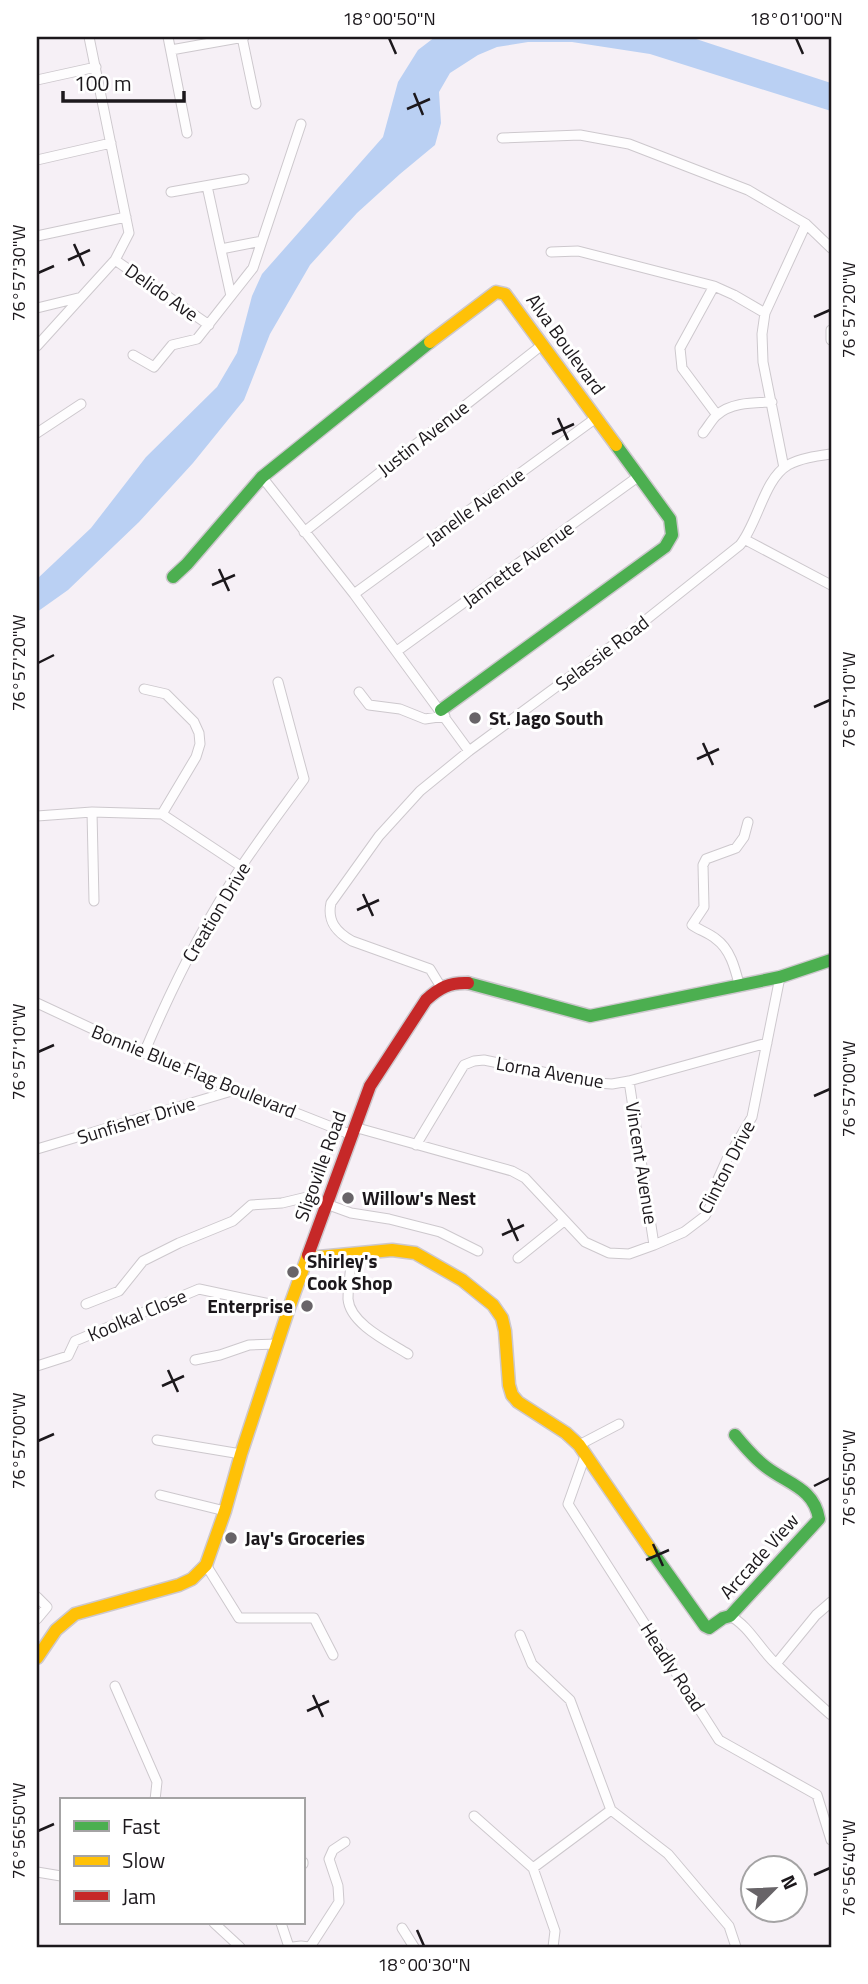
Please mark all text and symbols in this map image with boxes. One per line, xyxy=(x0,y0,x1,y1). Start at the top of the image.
text: 18°00'50"N xyxy=(342,5,436,32)
text: 18°01'00"N xyxy=(749,5,843,32)
scale bar xyxy=(63,60,184,104)
text: 100 m xyxy=(74,67,131,99)
text: 76°57'30"W xyxy=(5,224,32,321)
street label: Delido Ave xyxy=(119,256,205,328)
text: 76°57'20"W xyxy=(835,261,862,358)
street label: Alva Boulevard xyxy=(520,287,613,400)
street label: Justin Avenue xyxy=(371,393,475,483)
street label: Janelle Avenue xyxy=(419,460,530,552)
street label: Jannette Avenue xyxy=(456,513,579,614)
street label: Selassie Road xyxy=(549,608,655,697)
text: 76°57'20"W xyxy=(5,614,32,711)
text: 76°57'10"W xyxy=(835,651,862,748)
place label: St. Jago South xyxy=(489,703,603,732)
marker: St. Jago South xyxy=(467,710,483,726)
street label: Creation Drive xyxy=(174,856,257,967)
text: 76°57'10"W xyxy=(5,1003,32,1100)
street label: Bonnie Blue Flag Boulevard xyxy=(87,1016,301,1125)
text: 76°57'00"W xyxy=(835,1040,862,1137)
street label: Lorna Avenue xyxy=(494,1048,606,1095)
street label: Sunfisher Drive xyxy=(73,1088,198,1151)
street label: Vincent Avenue xyxy=(619,1100,666,1226)
street label: Sligoville Road xyxy=(286,1107,353,1225)
street label: Clinton Drive xyxy=(690,1115,762,1219)
place label: Willow's Nest xyxy=(362,1183,476,1212)
marker: Willow's Nest xyxy=(340,1190,356,1206)
place label: Shirley's Cook Shop xyxy=(307,1246,393,1297)
marker: Shirley's Cook Shop xyxy=(285,1264,301,1280)
street label: Koolkal Close xyxy=(83,1281,191,1348)
place label: Enterprise xyxy=(207,1291,293,1320)
marker: Enterprise xyxy=(299,1298,315,1314)
text: 76°57'00"W xyxy=(5,1392,32,1489)
text: 76°56'50"W xyxy=(835,1429,862,1526)
street label: Arccade View xyxy=(712,1506,805,1605)
place label: Jay's Groceries xyxy=(245,1523,365,1552)
marker: Jay's Groceries xyxy=(223,1530,239,1546)
street label: Headly Road xyxy=(634,1617,713,1717)
text: 76°56'50"W xyxy=(5,1782,32,1879)
legend xyxy=(60,1798,304,1924)
text: Fast xyxy=(122,1810,161,1842)
text: 76°56'40"W xyxy=(835,1819,862,1916)
text: Slow xyxy=(122,1844,165,1876)
north arrow xyxy=(738,1854,808,1924)
text: N xyxy=(774,1870,806,1894)
text: Jam xyxy=(122,1880,156,1912)
text: 18°00'30"N xyxy=(377,1951,471,1978)

